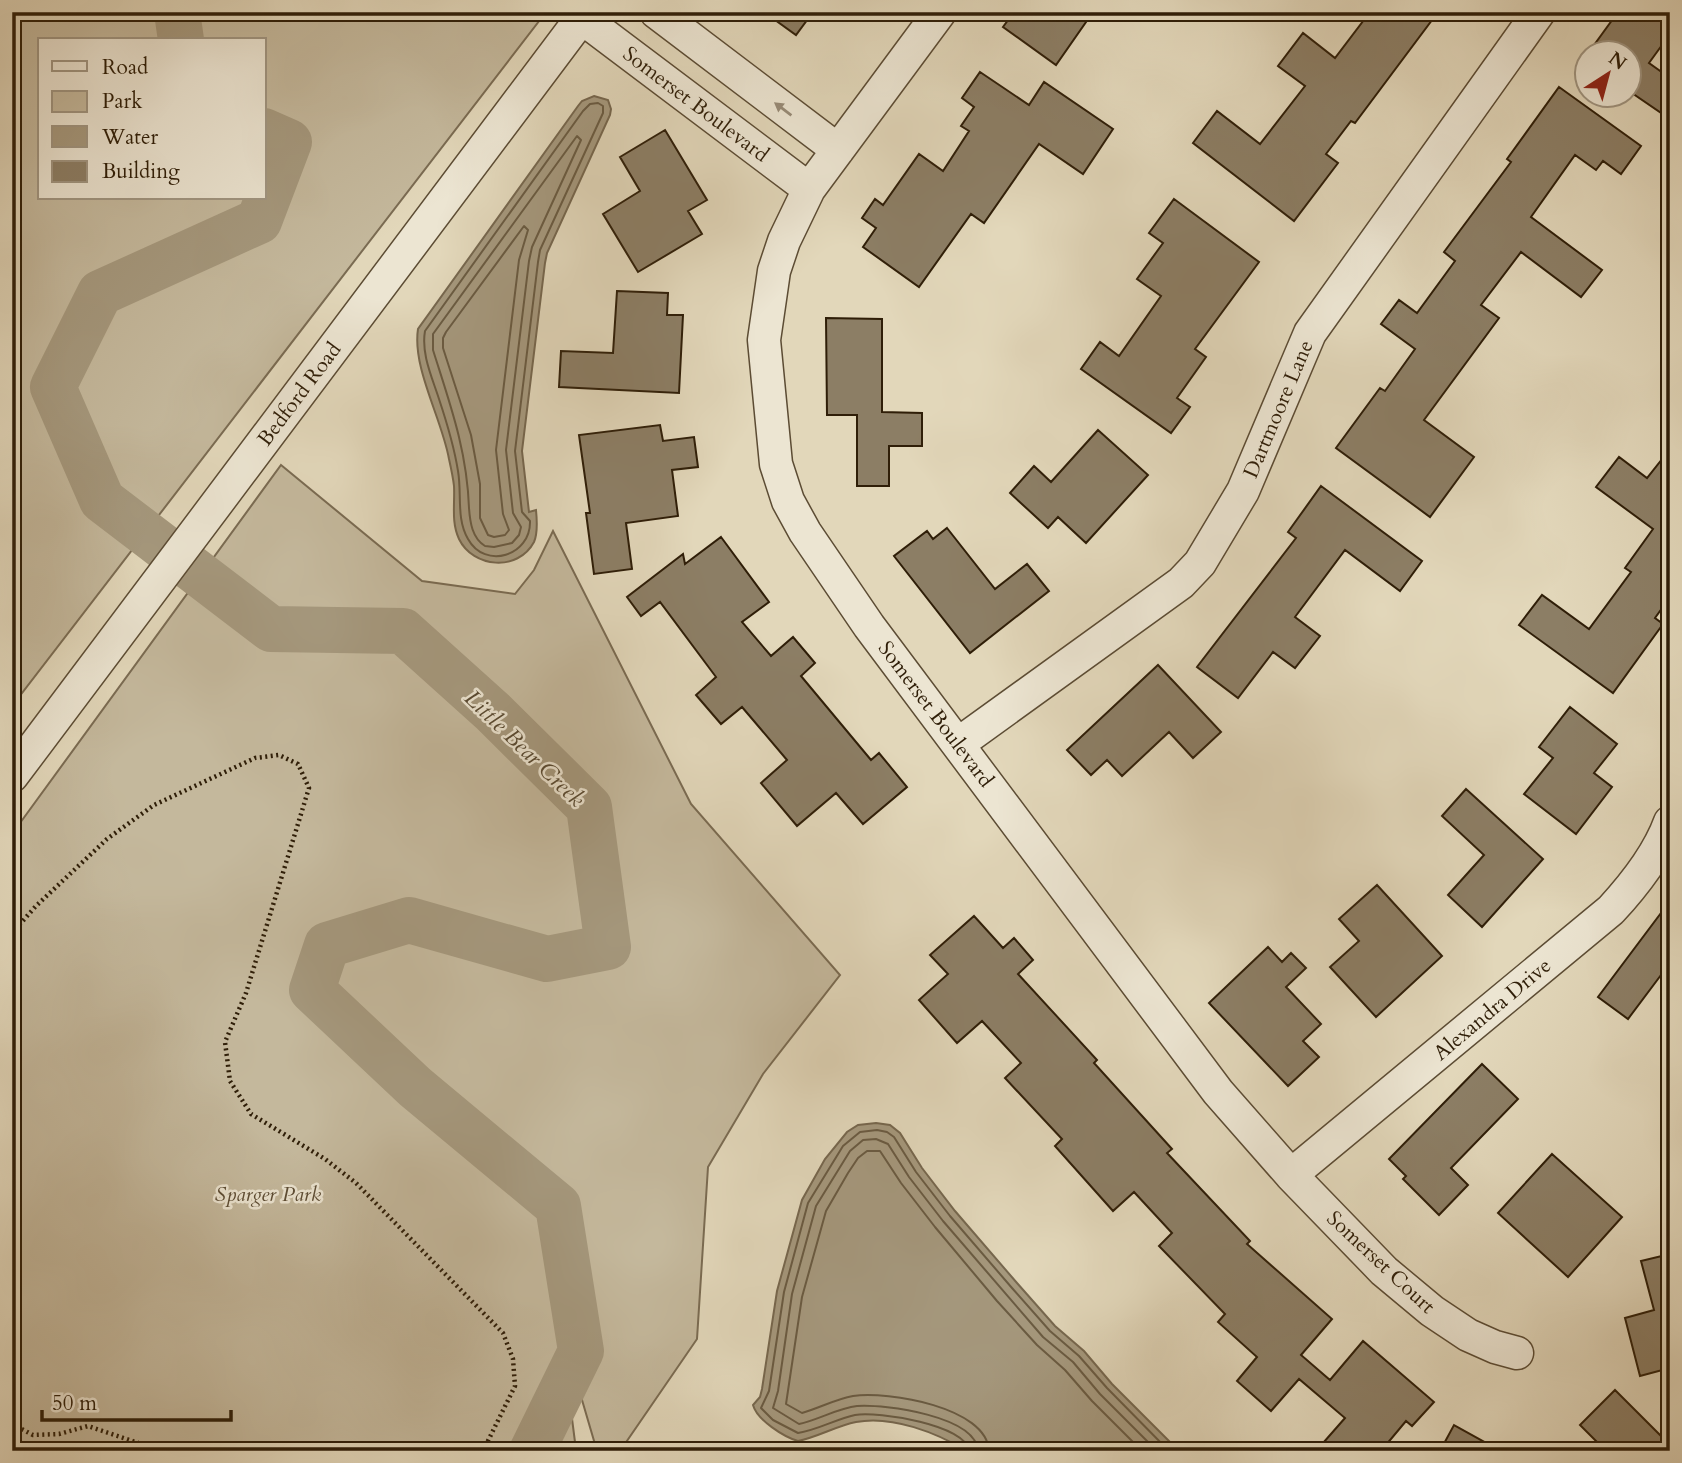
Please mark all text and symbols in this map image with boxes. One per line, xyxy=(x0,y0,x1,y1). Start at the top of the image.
legend xyxy=(38,38,266,200)
north arrow xyxy=(1574,38,1644,108)
street label: Somerset Boulevard xyxy=(617,40,775,169)
text: N xyxy=(1603,46,1632,77)
text: Road xyxy=(102,53,148,82)
text: Park xyxy=(102,87,143,116)
one-way arrow xyxy=(775,102,793,117)
text: Water xyxy=(101,123,158,152)
text: Building xyxy=(102,157,180,186)
street label: Bedford Road xyxy=(251,336,348,452)
street label: Dartmoore Lane xyxy=(1236,336,1321,483)
street label: Somerset Boulevard xyxy=(871,635,1000,793)
water label: Little Bear Creek xyxy=(458,683,592,814)
street label: Alexandra Drive xyxy=(1427,951,1557,1067)
park label: Sparger Park xyxy=(215,1180,322,1209)
street label: Somerset Court xyxy=(1320,1204,1442,1321)
scale bar xyxy=(42,1379,231,1423)
text: 50 m xyxy=(52,1389,97,1418)

